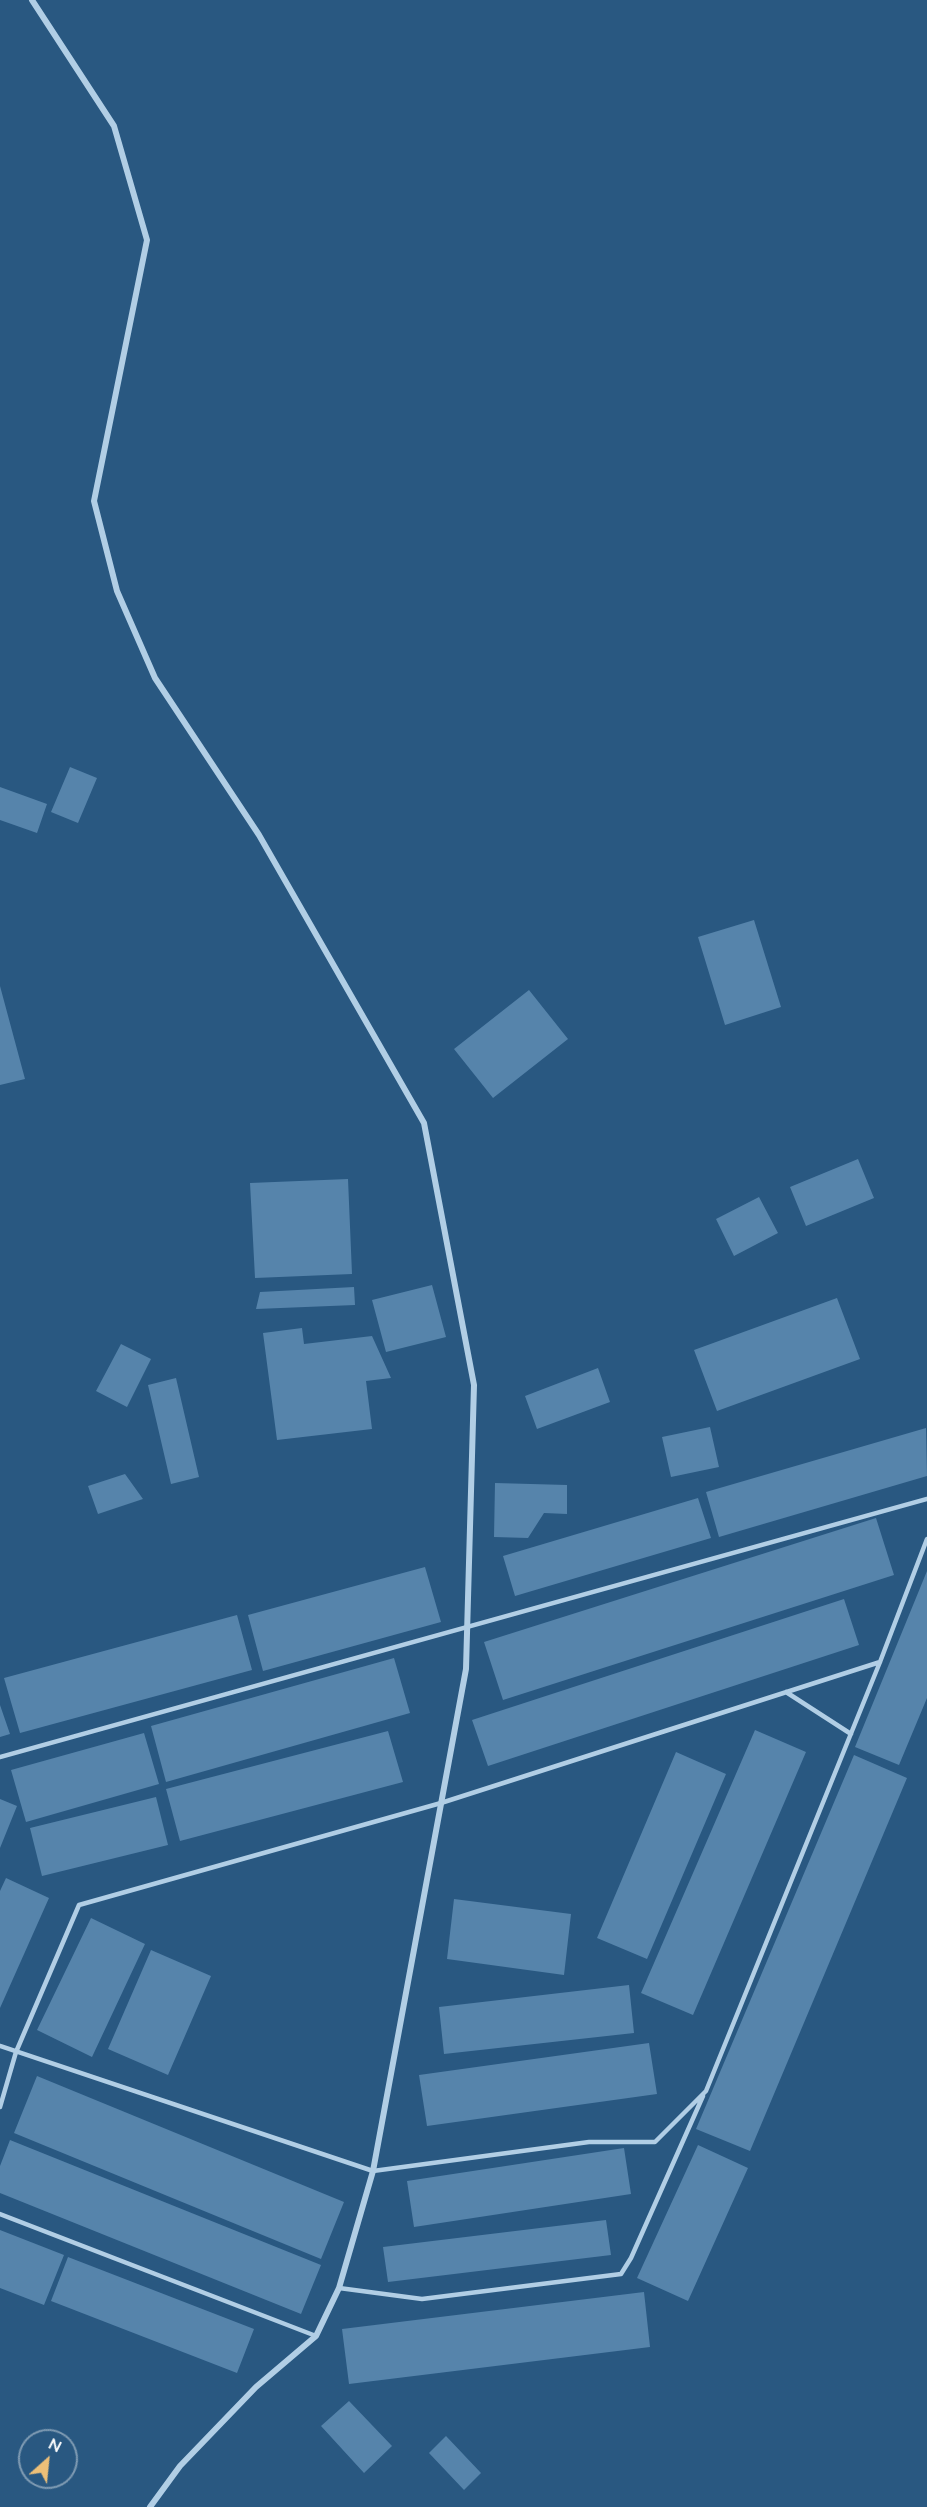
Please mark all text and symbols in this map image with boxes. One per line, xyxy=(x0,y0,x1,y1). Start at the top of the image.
north arrow xyxy=(18,2429,78,2489)
text: N xyxy=(45,2433,65,2456)

